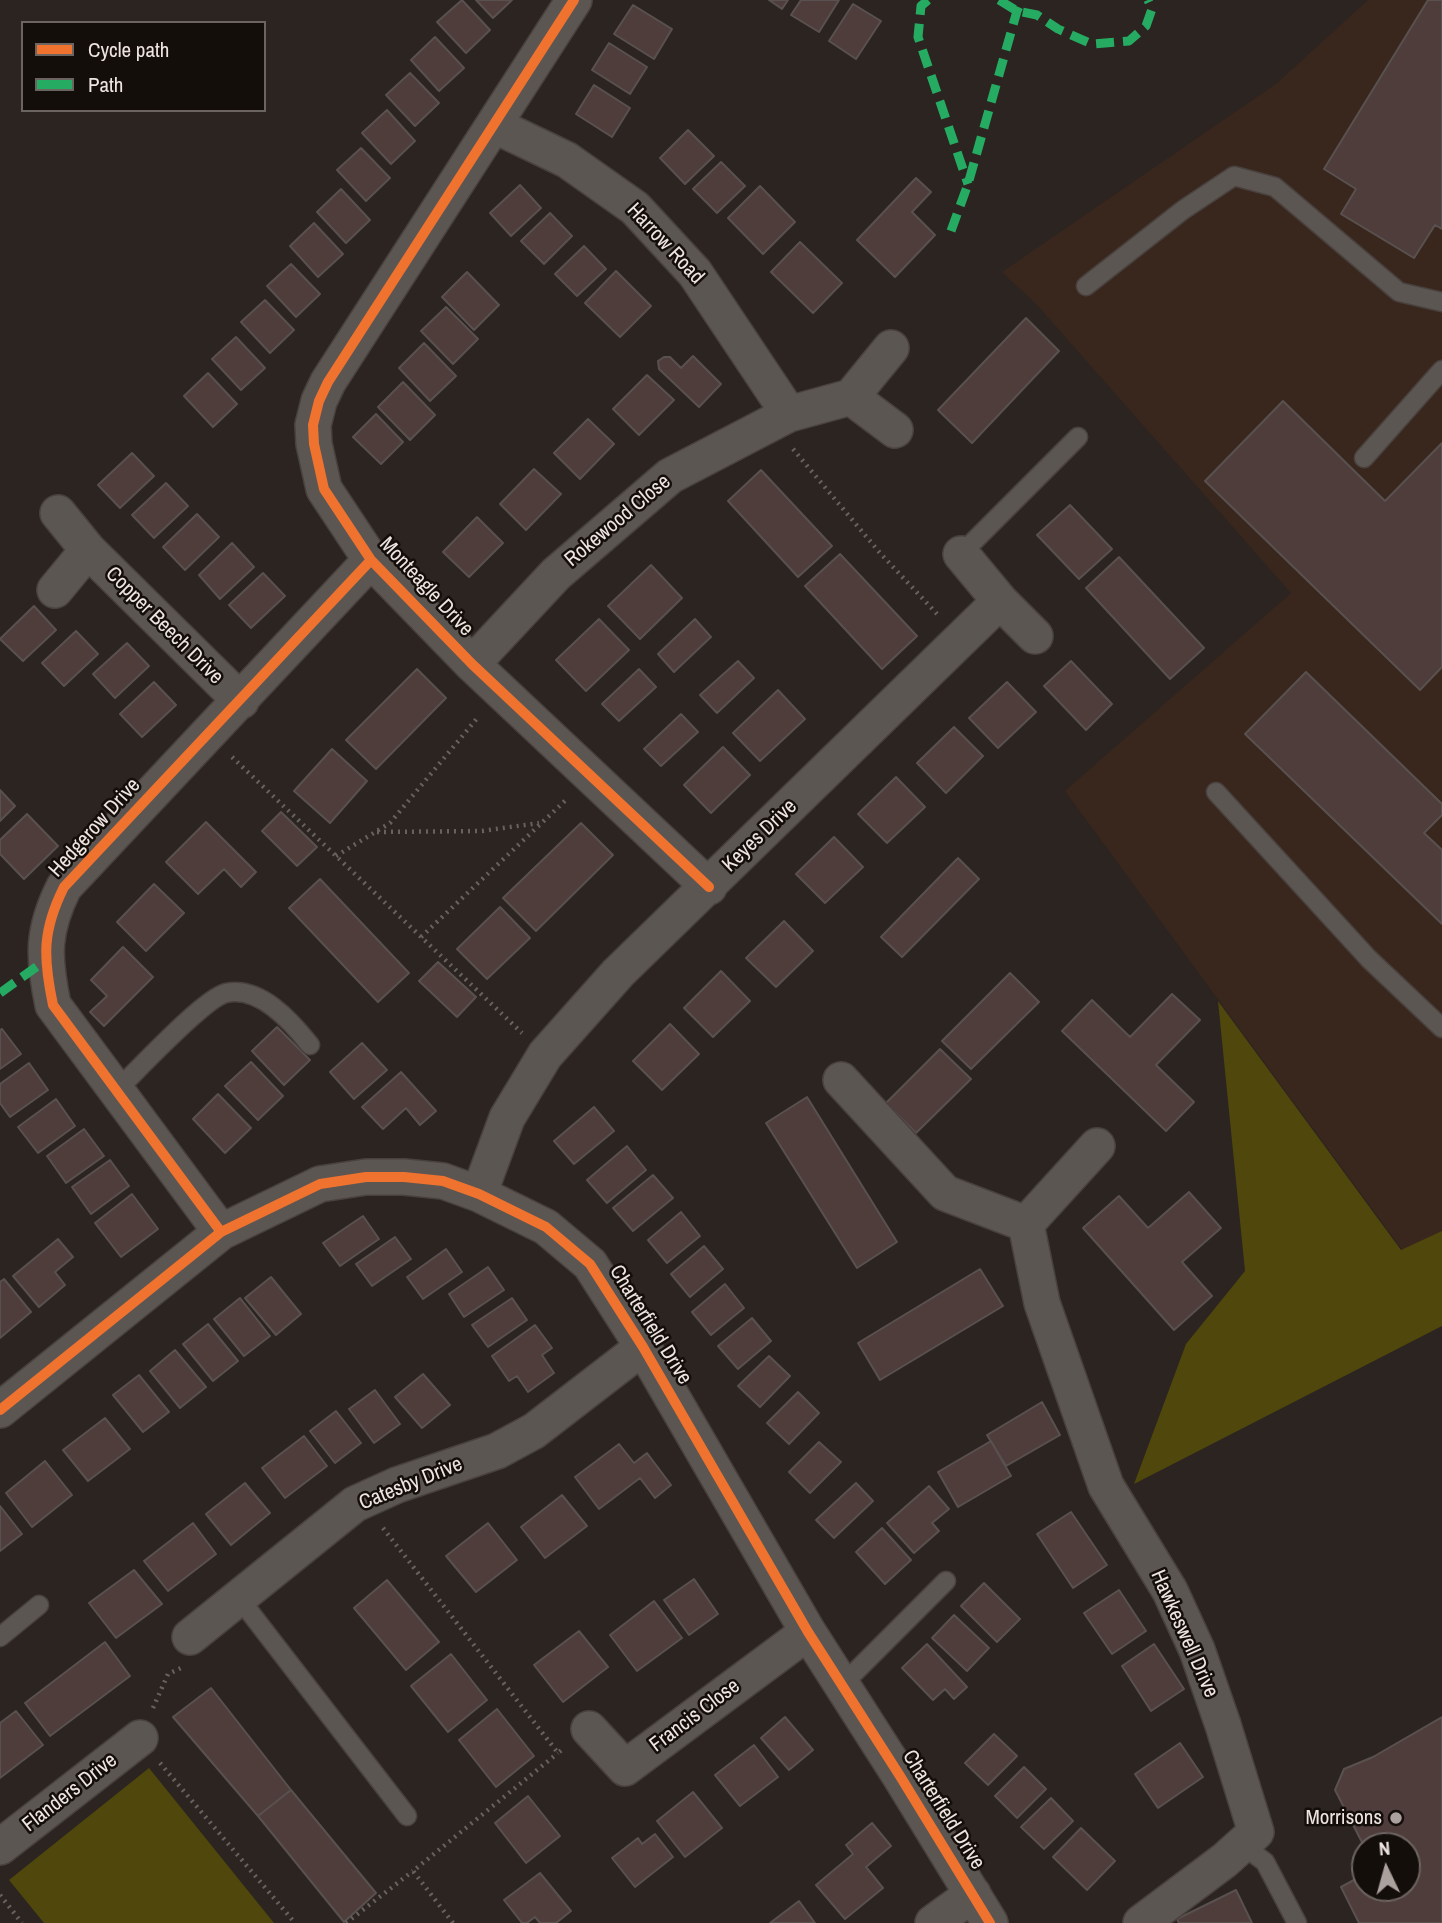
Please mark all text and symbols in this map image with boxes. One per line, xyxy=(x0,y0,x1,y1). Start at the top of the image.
legend xyxy=(21,21,266,112)
text: Cycle path xyxy=(88,35,169,64)
text: Path xyxy=(88,70,123,99)
street label: Harrow Road xyxy=(621,198,709,290)
street label: Rokewood Close xyxy=(560,470,676,572)
street label: Monteagle Drive xyxy=(374,532,478,642)
street label: Copper Beech Drive xyxy=(100,562,228,690)
street label: Hedgerow Drive xyxy=(44,773,146,883)
street label: Keyes Drive xyxy=(718,794,802,878)
street label: Charterfield Drive xyxy=(603,1261,697,1389)
street label: Catesby Drive xyxy=(356,1452,466,1516)
street label: Hawkeswell Drive xyxy=(1145,1566,1223,1702)
street label: Francis Close xyxy=(645,1674,745,1758)
street label: Charterfield Drive xyxy=(896,1746,990,1874)
street label: Flanders Drive xyxy=(18,1748,122,1838)
place label: Morrisons xyxy=(1305,1805,1382,1831)
marker: Morrisons xyxy=(1388,1810,1404,1826)
north arrow xyxy=(1351,1832,1421,1902)
text: N xyxy=(1378,1835,1391,1862)

